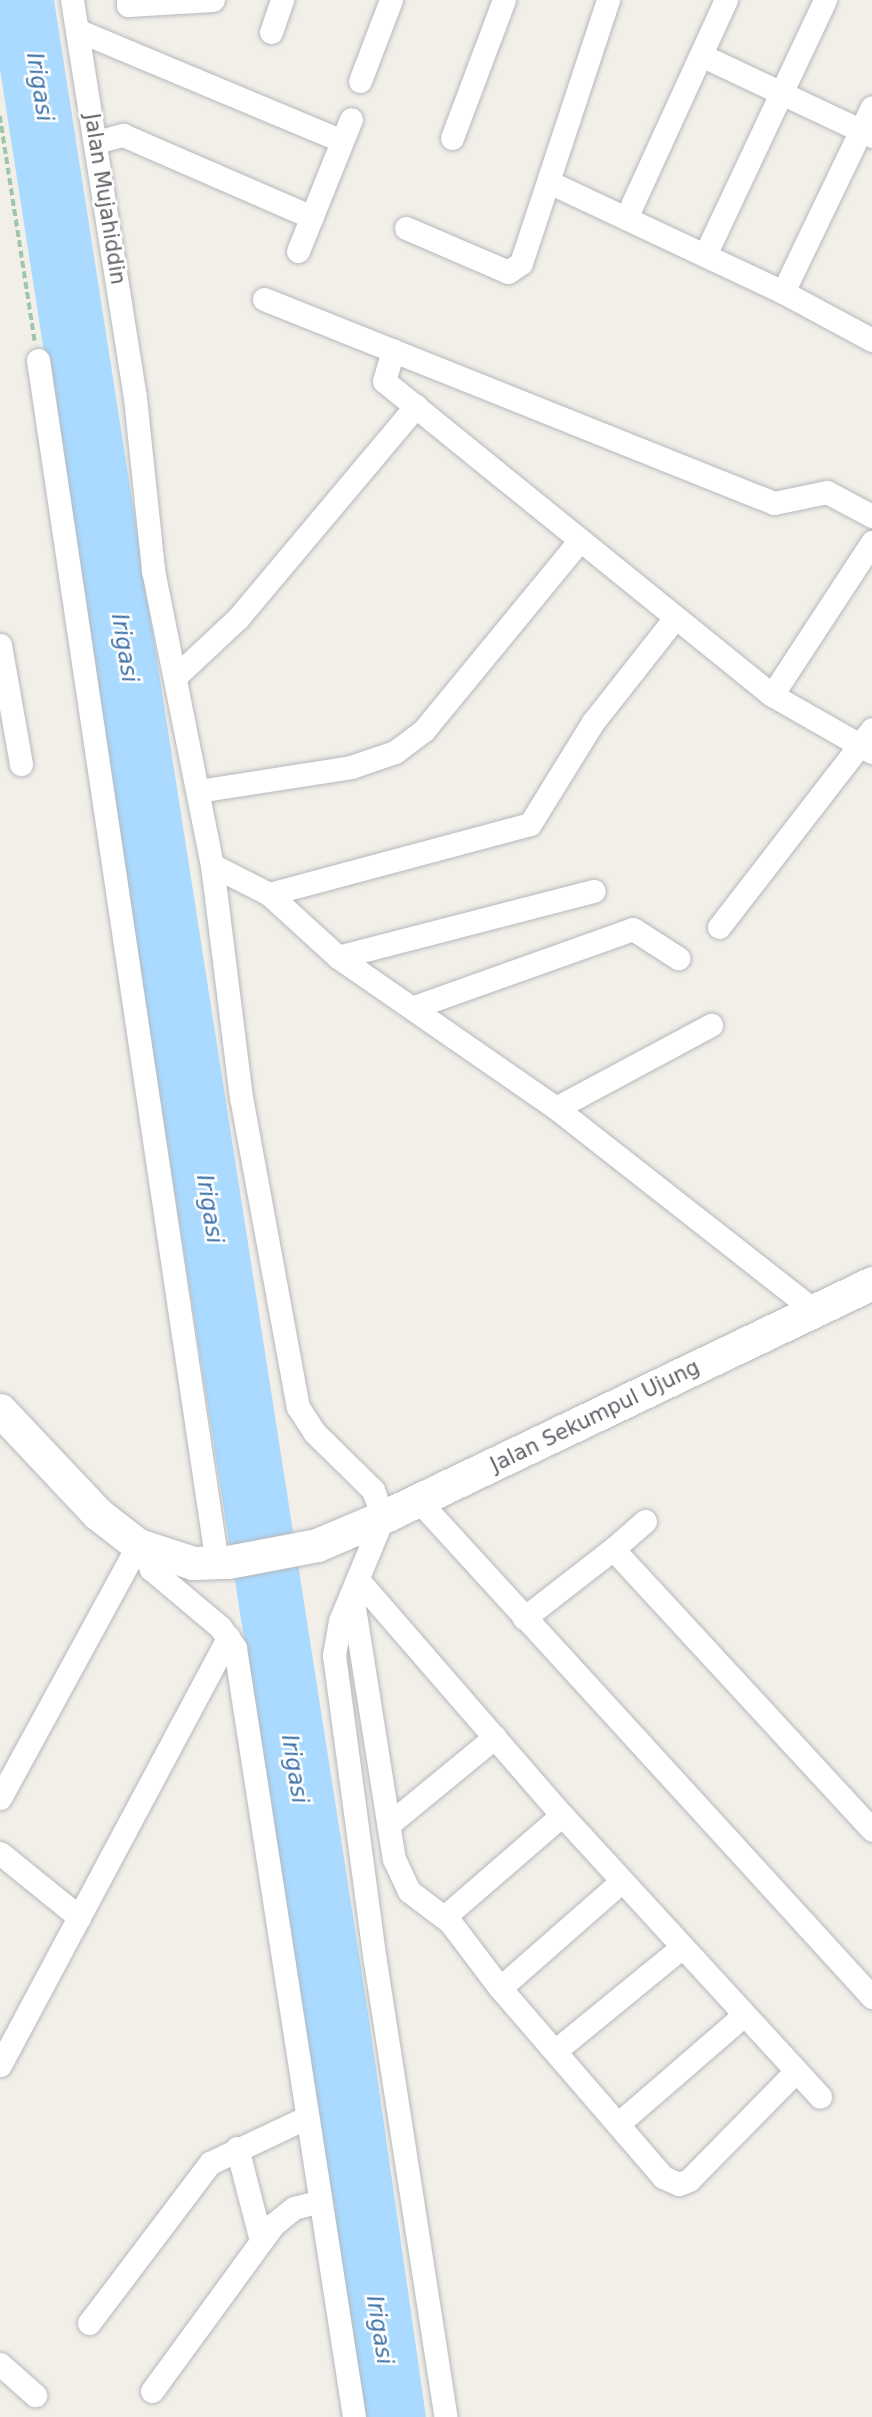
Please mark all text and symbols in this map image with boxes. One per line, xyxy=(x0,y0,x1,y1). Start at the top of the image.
water label: Irigasi xyxy=(21,50,59,124)
street label: Jalan Mujahiddin xyxy=(79,112,131,286)
water label: Irigasi xyxy=(106,611,144,685)
water label: Irigasi xyxy=(191,1172,229,1246)
street label: Jalan Sekumpul Ujung xyxy=(486,1354,704,1478)
water label: Irigasi xyxy=(276,1732,314,1806)
water label: Irigasi xyxy=(361,2293,399,2367)

